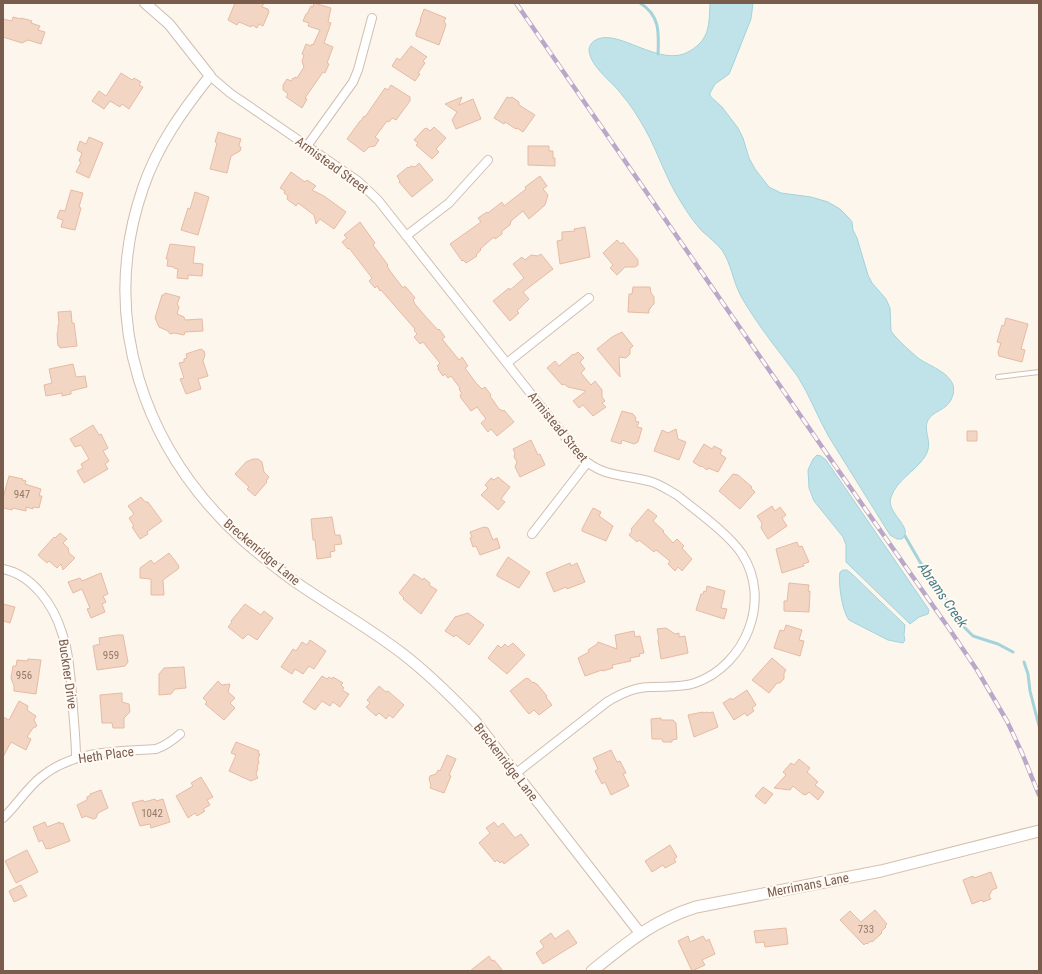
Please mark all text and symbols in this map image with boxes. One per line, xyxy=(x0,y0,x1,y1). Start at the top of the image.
street label: Armistead Street xyxy=(293,134,371,196)
street label: Armistead Street xyxy=(525,389,591,465)
house number: 947 xyxy=(14,488,30,501)
street label: Breckenridge Lane xyxy=(221,516,303,588)
water label: Abrams Creek xyxy=(914,559,972,631)
street label: Buckner Drive xyxy=(56,638,80,710)
house number: 959 xyxy=(103,649,119,662)
house number: 956 xyxy=(16,669,32,682)
street label: Breckenridge Lane xyxy=(471,720,541,804)
street label: Heth Place xyxy=(77,744,135,766)
house number: 1042 xyxy=(141,807,163,820)
street label: Merrimans Lane xyxy=(766,870,850,900)
house number: 733 xyxy=(858,923,874,936)

